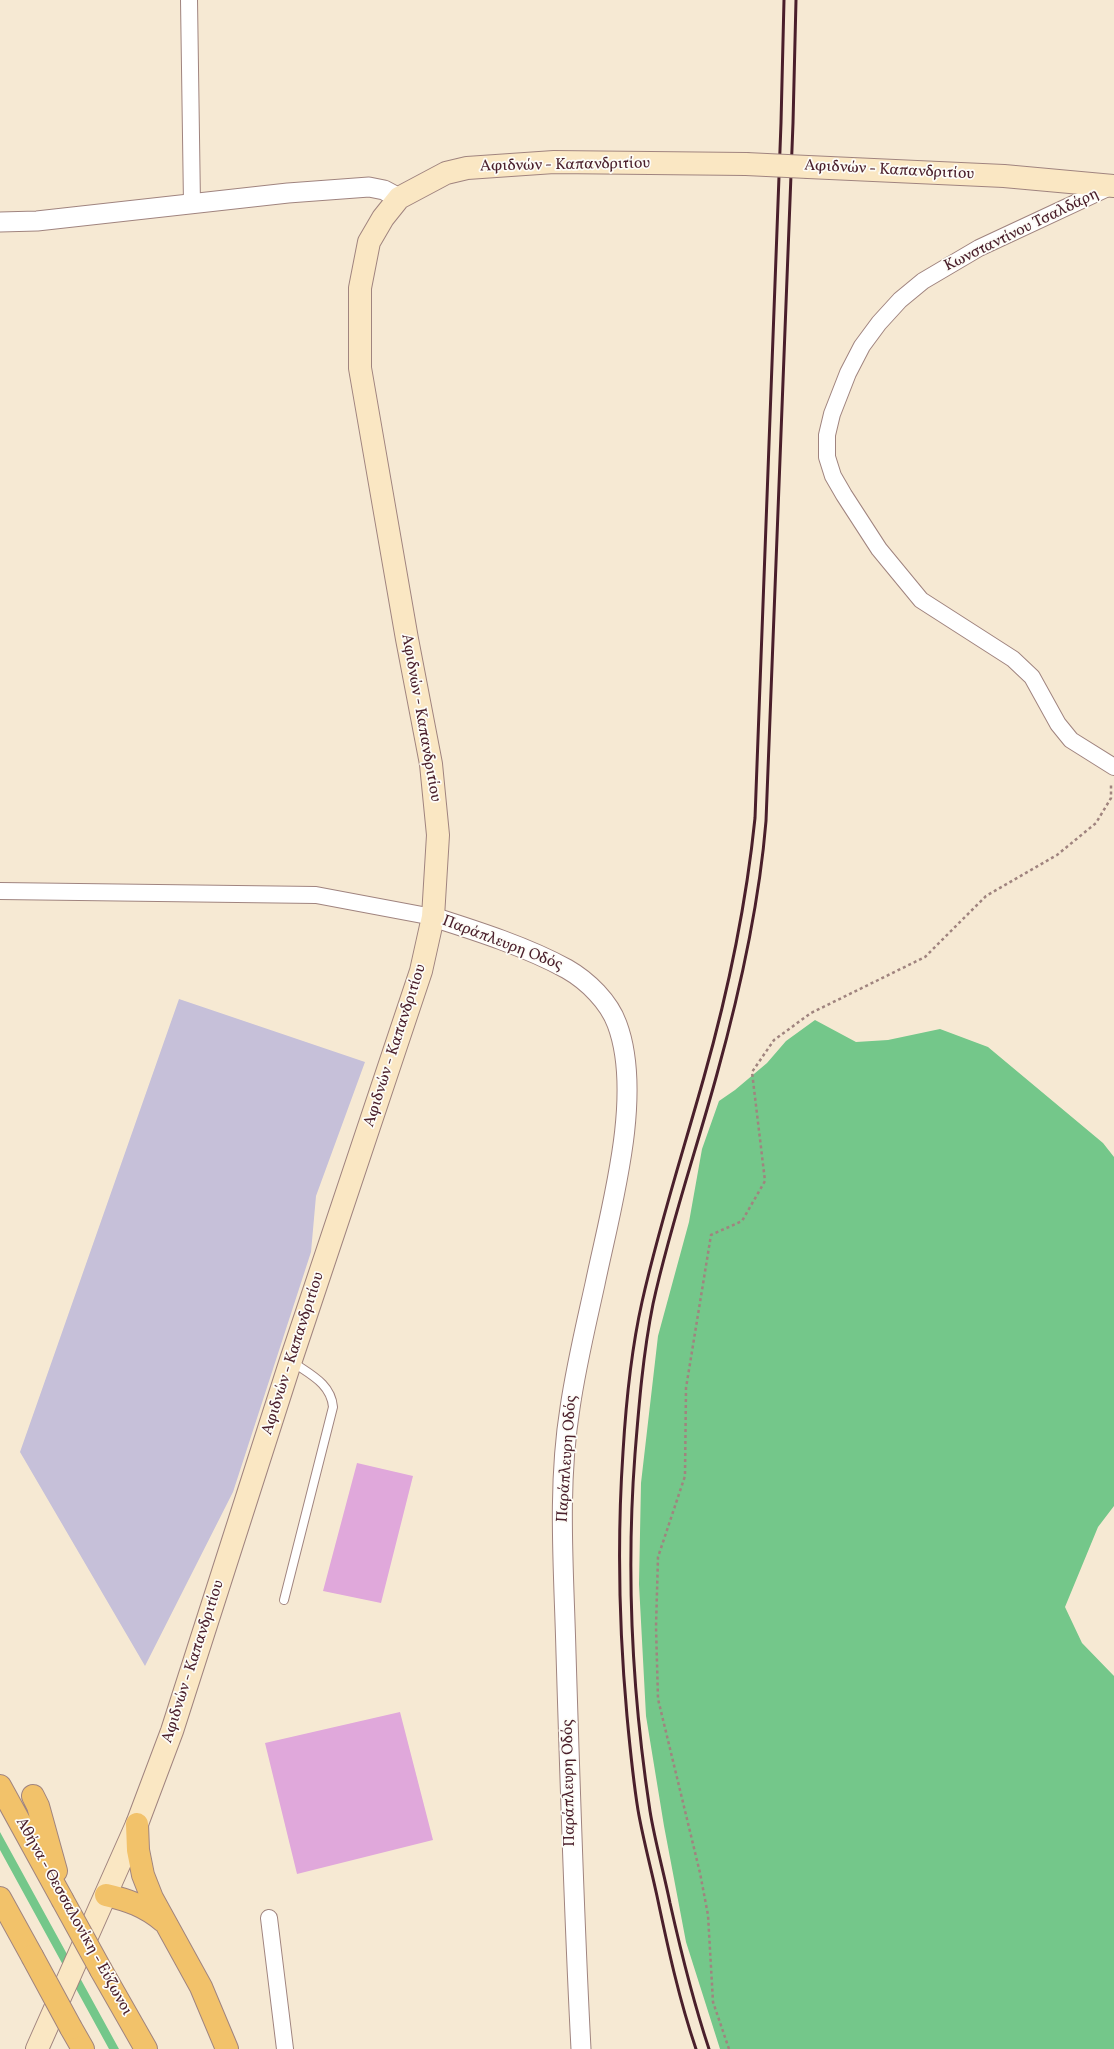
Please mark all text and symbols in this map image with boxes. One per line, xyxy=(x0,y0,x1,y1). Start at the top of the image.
street label: Αφιδνών - Καπανδριτίου xyxy=(480,155,650,177)
street label: Αφιδνών - Καπανδριτίου xyxy=(804,157,974,185)
street label: Κωνσταντίνου Τσαλδάρη xyxy=(941,185,1103,277)
street label: Αφιδνών - Καπανδριτίου xyxy=(396,633,444,803)
street label: Παράπλευρη Οδός xyxy=(439,912,565,976)
street label: Αφιδνών - Καπανδριτίου xyxy=(361,962,431,1130)
street label: Αφιδνών - Καπανδριτίου xyxy=(259,1270,329,1438)
street label: Παράπλευρη Οδός xyxy=(554,1395,582,1523)
street label: Αφιδνών - Καπανδριτίου xyxy=(159,1578,229,1746)
street label: Παράπλευρη Οδός xyxy=(559,1719,581,1847)
street label: Αθήνα - Θεσσαλονίκη - Εύζωνοι xyxy=(10,1815,136,2019)

